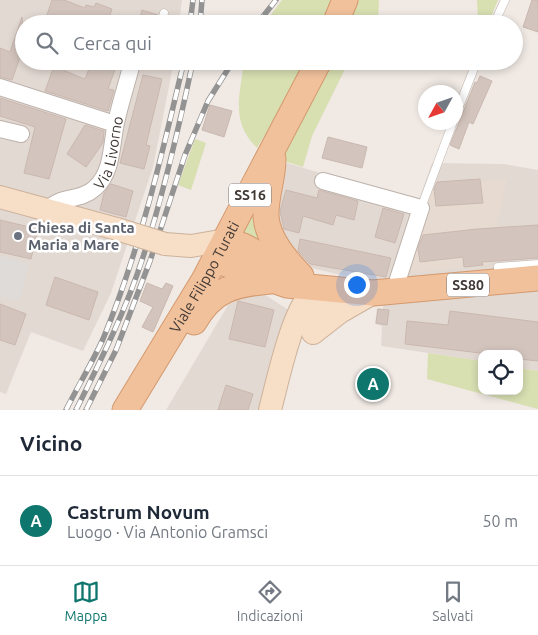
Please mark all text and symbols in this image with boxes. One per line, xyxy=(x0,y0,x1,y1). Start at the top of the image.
search box xyxy=(15,15,523,70)
icon: search xyxy=(33,29,61,57)
text: Cerca qui xyxy=(73,32,152,54)
north arrow xyxy=(418,85,463,130)
street label: Via Livorno xyxy=(90,114,126,192)
road number: SS16 xyxy=(229,184,271,206)
street label: Viale Filippo Turati xyxy=(166,218,242,336)
place label: Chiesa di Santa Maria a Mare xyxy=(28,219,135,253)
marker: Chiesa di Santa Maria a Mare xyxy=(12,230,24,242)
your location xyxy=(344,272,370,298)
road number: SS80 xyxy=(447,274,489,296)
map controls xyxy=(478,350,523,395)
button: locate xyxy=(478,350,523,395)
pin: A xyxy=(357,365,389,403)
text: Vicino xyxy=(20,431,82,455)
text: Castrum Novum xyxy=(67,501,210,523)
text: A xyxy=(30,512,42,530)
text: 50 m xyxy=(482,512,518,530)
text: Luogo · Via Antonio Gramsci xyxy=(67,523,268,541)
tab: Mappa xyxy=(65,578,108,624)
tab: Indicazioni xyxy=(237,578,303,624)
tab: Salvati xyxy=(432,578,473,624)

